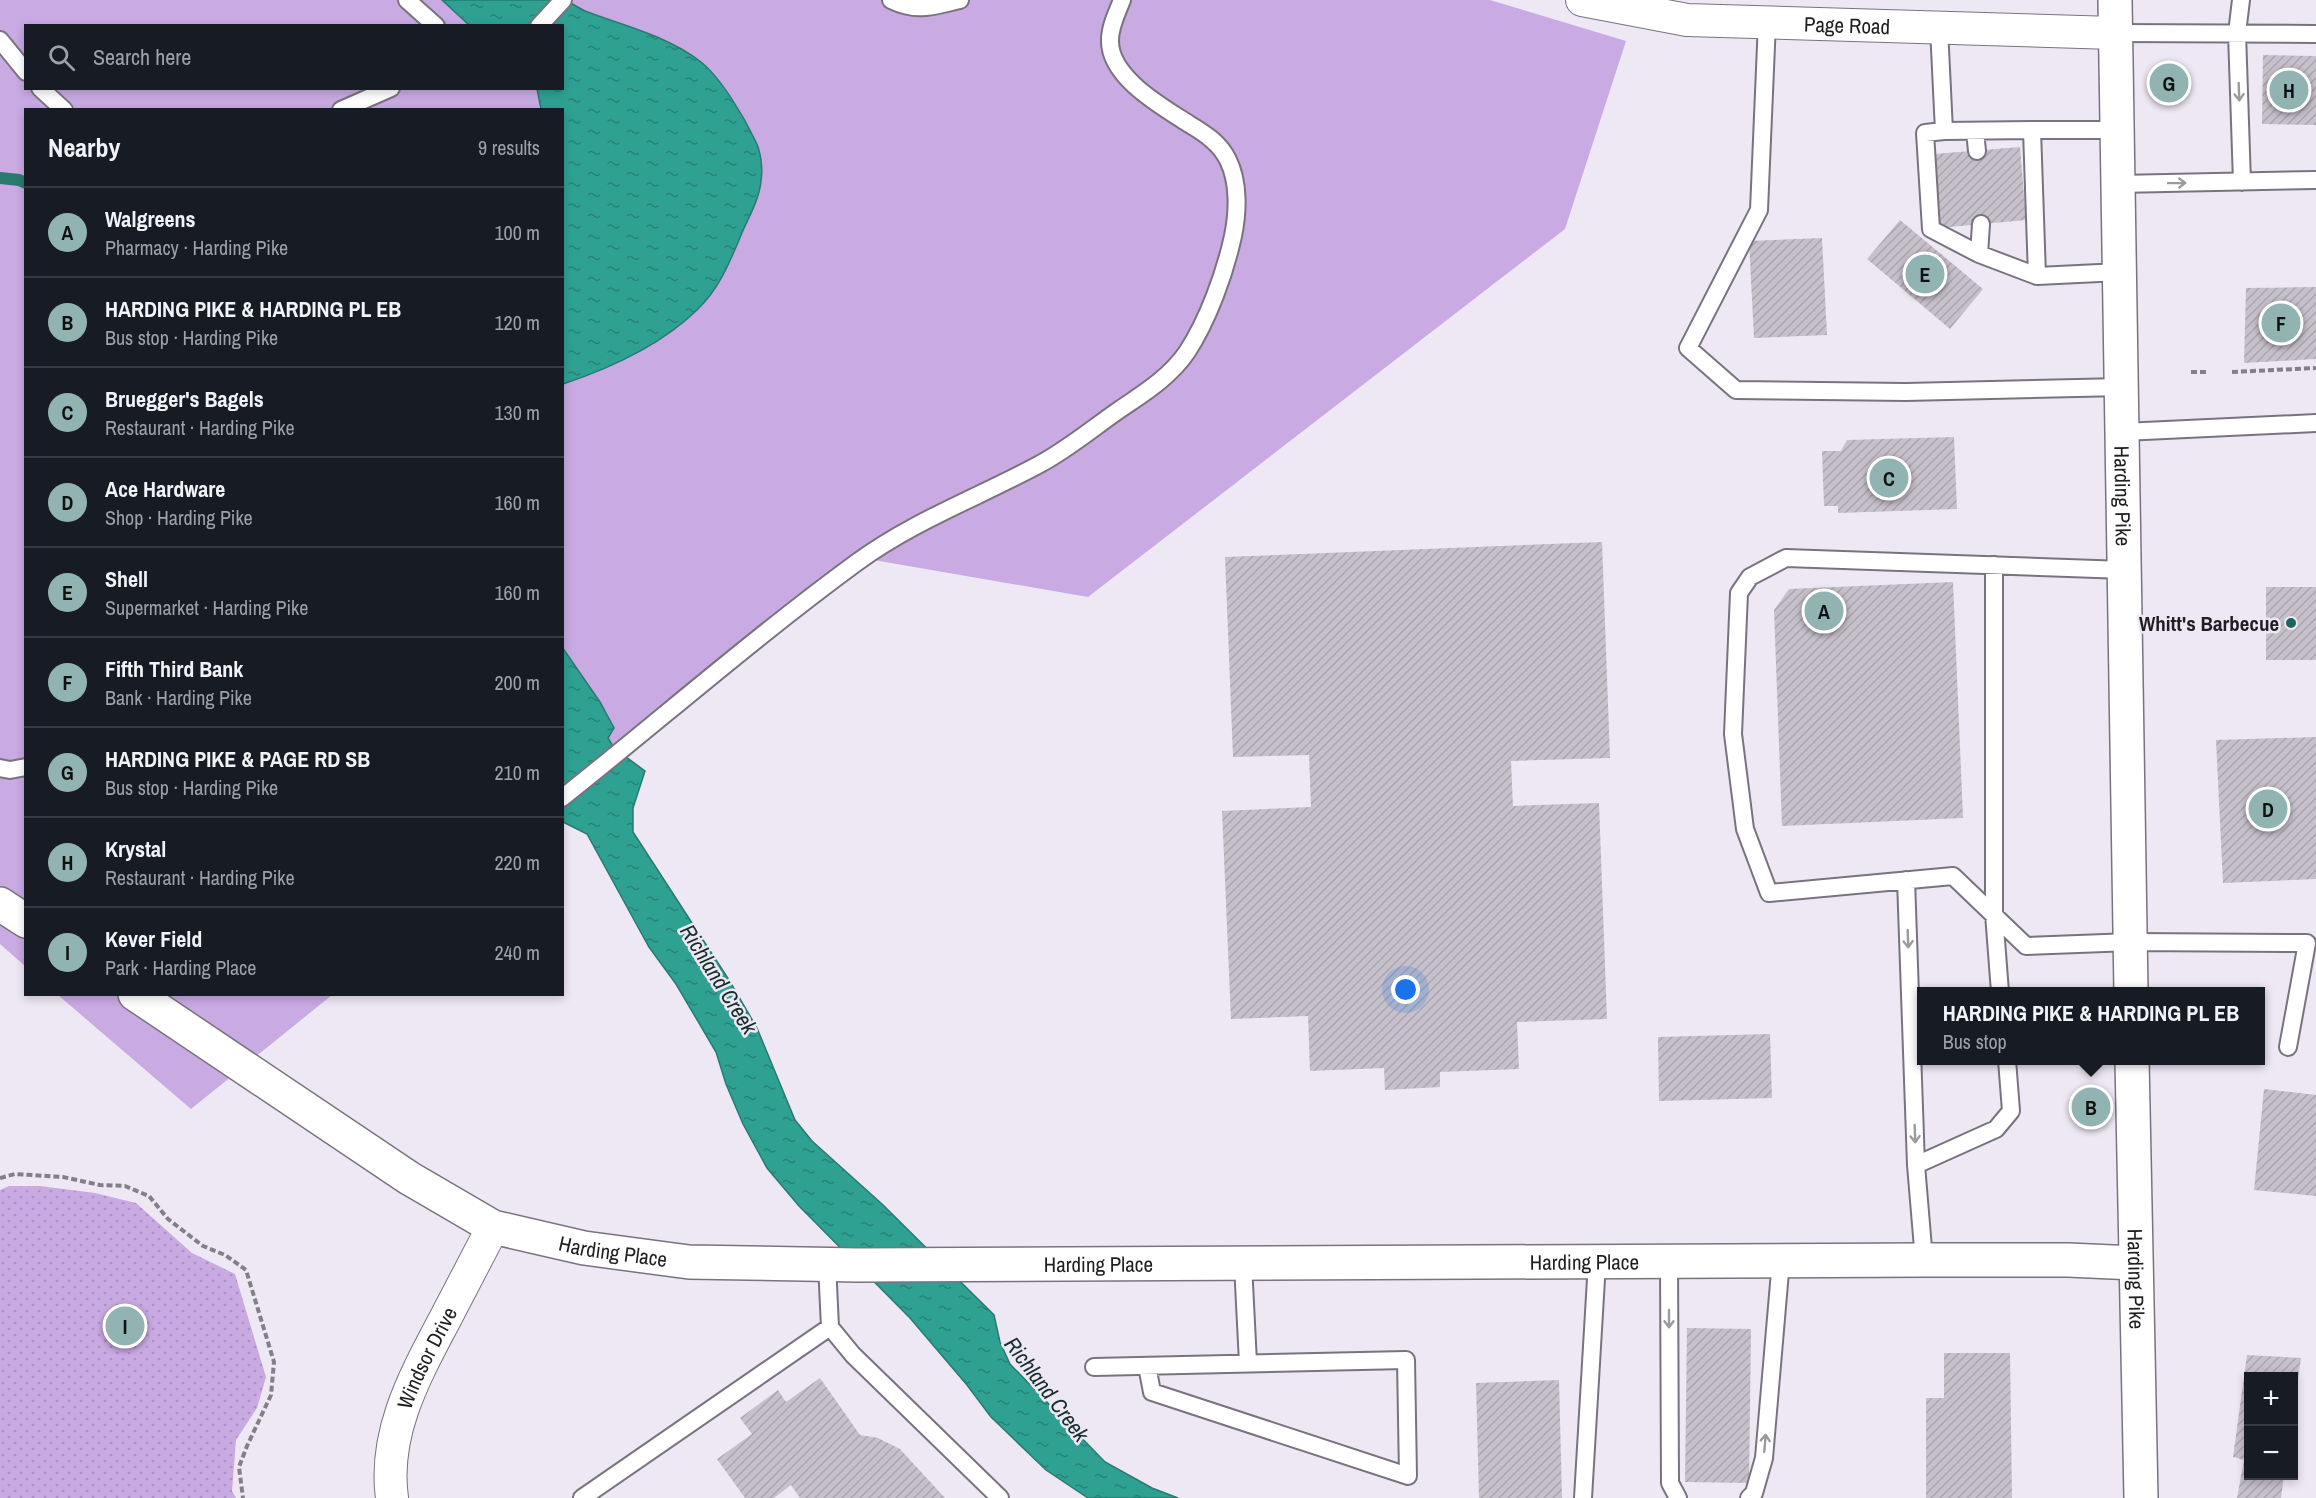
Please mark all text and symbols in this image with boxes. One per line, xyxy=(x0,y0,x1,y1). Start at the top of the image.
street label: Page Road xyxy=(1804,9,1891,41)
search box xyxy=(24,24,564,90)
icon: search xyxy=(45,41,78,74)
text: Search here xyxy=(93,42,191,72)
pin: G xyxy=(2150,60,2188,106)
pin: H xyxy=(2270,68,2308,112)
one-way arrow xyxy=(2233,81,2244,101)
text: Nearby xyxy=(48,130,120,165)
text: 9 results xyxy=(478,134,540,161)
one-way arrow xyxy=(2166,177,2186,189)
text: Walgreens xyxy=(105,204,196,234)
text: A xyxy=(62,219,73,246)
text: 100 m xyxy=(494,219,540,246)
text: Pharmacy · Harding Pike xyxy=(105,234,288,261)
pin: E xyxy=(1906,252,1944,296)
text: HARDING PIKE & HARDING PL EB xyxy=(105,294,401,324)
pin: F xyxy=(2262,300,2300,346)
text: B xyxy=(62,309,73,336)
text: 120 m xyxy=(494,309,540,336)
text: Bus stop · Harding Pike xyxy=(105,324,278,351)
text: Bruegger's Bagels xyxy=(105,384,264,414)
text: C xyxy=(62,399,73,426)
text: 130 m xyxy=(494,399,540,426)
text: Restaurant · Harding Pike xyxy=(105,414,295,441)
street label: Harding Pike xyxy=(2108,445,2138,546)
pin: C xyxy=(1870,456,1908,500)
text: Ace Hardware xyxy=(105,474,225,504)
text: D xyxy=(62,489,73,516)
text: 160 m xyxy=(494,489,540,516)
text: Shop · Harding Pike xyxy=(105,504,253,531)
text: Shell xyxy=(105,564,148,594)
text: E xyxy=(62,579,73,606)
text: 160 m xyxy=(494,579,540,606)
pin: A xyxy=(1804,588,1844,634)
text: Supermarket · Harding Pike xyxy=(105,594,308,621)
place label: Whitt's Barbecue xyxy=(2139,609,2279,638)
marker: Whitt's Barbecue xyxy=(2284,616,2298,630)
text: Fifth Third Bank xyxy=(105,654,243,684)
text: F xyxy=(62,669,73,696)
text: 200 m xyxy=(494,669,540,696)
text: Bank · Harding Pike xyxy=(105,684,252,711)
text: HARDING PIKE & PAGE RD SB xyxy=(105,744,370,774)
text: G xyxy=(61,759,74,786)
text: 210 m xyxy=(494,759,540,786)
text: Bus stop · Harding Pike xyxy=(105,774,278,801)
pin: D xyxy=(2248,786,2288,832)
text: Krystal xyxy=(105,834,166,864)
text: H xyxy=(62,849,73,876)
text: 220 m xyxy=(494,849,540,876)
text: Restaurant · Harding Pike xyxy=(105,864,295,891)
water label: Richland Creek xyxy=(673,918,765,1040)
text: Kever Field xyxy=(105,924,202,954)
one-way arrow xyxy=(1902,928,1913,948)
text: I xyxy=(65,939,70,966)
text: 240 m xyxy=(494,939,540,966)
text: Park · Harding Place xyxy=(105,954,256,981)
your location xyxy=(1391,975,1420,1004)
popup xyxy=(1917,987,2265,1065)
text: HARDING PIKE & HARDING PL EB xyxy=(1943,998,2239,1028)
text: Bus stop xyxy=(1943,1028,2007,1055)
pin: B xyxy=(2072,1084,2110,1130)
one-way arrow xyxy=(1909,1123,1921,1143)
street label: Harding Place xyxy=(556,1228,669,1273)
street label: Harding Pike xyxy=(2121,1228,2152,1330)
street label: Harding Place xyxy=(1530,1247,1639,1276)
street label: Harding Place xyxy=(1044,1249,1153,1279)
street label: Windsor Drive xyxy=(389,1302,464,1413)
pin: I xyxy=(106,1304,144,1348)
one-way arrow xyxy=(1663,1308,1675,1328)
water label: Richland Creek xyxy=(998,1330,1097,1448)
map controls xyxy=(2244,1372,2298,1480)
button: + xyxy=(2244,1372,2298,1426)
button: − xyxy=(2244,1426,2298,1480)
one-way arrow xyxy=(1760,1434,1771,1454)

